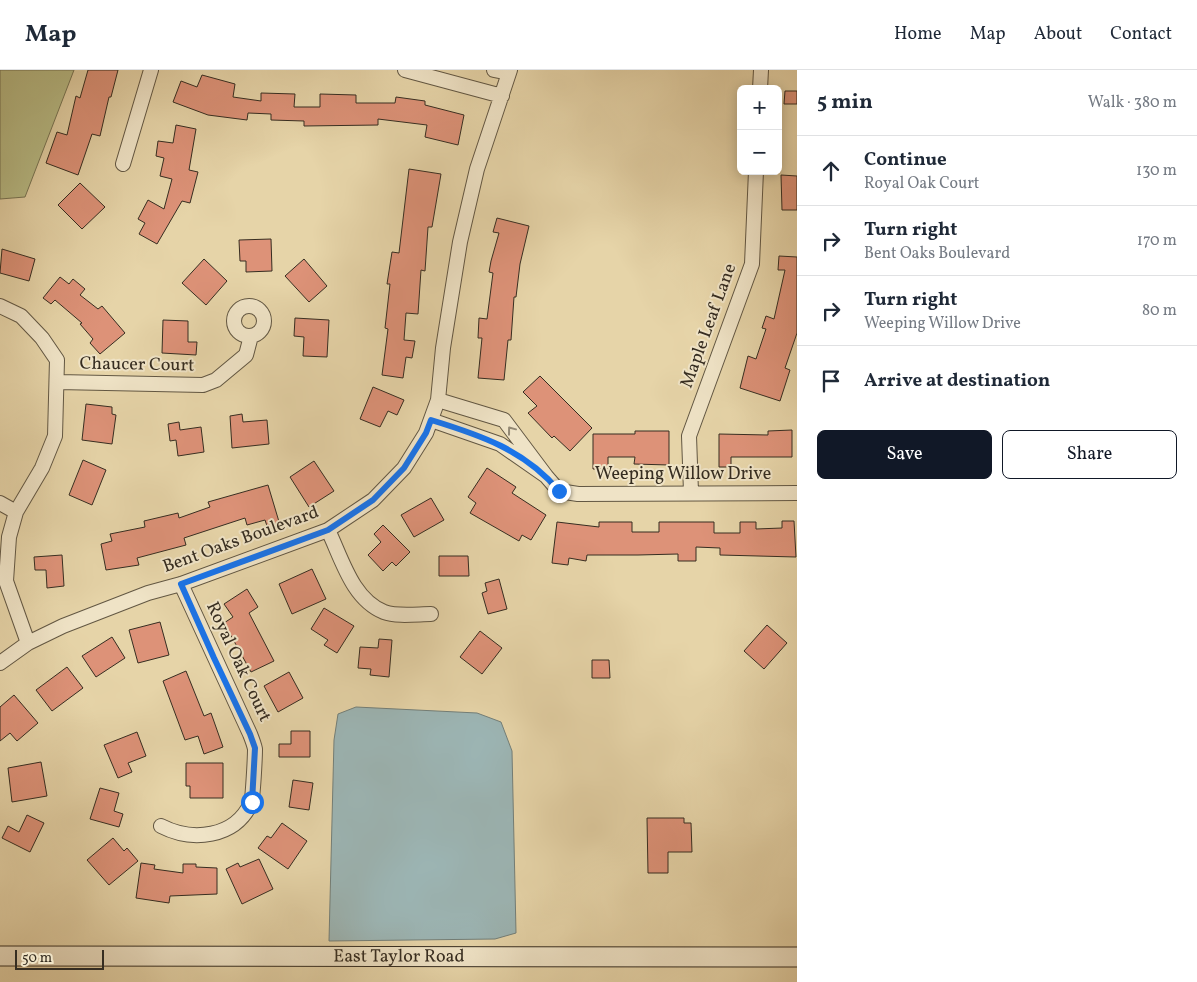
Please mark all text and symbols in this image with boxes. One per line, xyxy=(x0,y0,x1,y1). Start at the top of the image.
text: Map xyxy=(25,18,76,52)
text: Home xyxy=(894,22,942,47)
text: Map xyxy=(970,22,1006,47)
text: About xyxy=(1034,22,1082,47)
text: Contact xyxy=(1110,22,1172,47)
map controls xyxy=(737,85,782,175)
button: + xyxy=(737,85,782,130)
text: 5 min xyxy=(817,88,873,117)
text: Walk · 380 m xyxy=(1088,92,1177,114)
button: − xyxy=(737,130,782,175)
text: Continue xyxy=(864,147,947,173)
icon: ahead xyxy=(817,157,845,185)
text: 130 m xyxy=(1136,160,1177,182)
text: Royal Oak Court xyxy=(864,173,979,195)
text: Turn right xyxy=(864,217,957,243)
icon: right xyxy=(817,227,845,255)
text: 170 m xyxy=(1137,230,1177,252)
text: Bent Oaks Boulevard xyxy=(864,243,1010,265)
street label: Maple Leaf Lane xyxy=(675,260,743,392)
text: Turn right xyxy=(864,287,957,313)
icon: right xyxy=(817,297,845,325)
text: 80 m xyxy=(1142,300,1177,322)
text: Weeping Willow Drive xyxy=(864,313,1021,335)
street label: Chaucer Court xyxy=(79,352,195,378)
icon: arrive xyxy=(817,367,845,395)
text: Arrive at destination xyxy=(864,368,1050,394)
one-way arrow xyxy=(508,426,517,436)
button: Save xyxy=(817,430,992,479)
button: Share xyxy=(1002,430,1177,479)
street label: Weeping Willow Drive xyxy=(595,462,771,487)
route end xyxy=(548,480,571,503)
street label: Bent Oaks Boulevard xyxy=(159,500,323,580)
street label: Royal Oak Court xyxy=(199,598,277,726)
route start xyxy=(241,791,264,814)
street label: East Taylor Road xyxy=(333,944,465,969)
scale bar xyxy=(15,947,104,970)
text: 50 m xyxy=(22,949,52,968)

